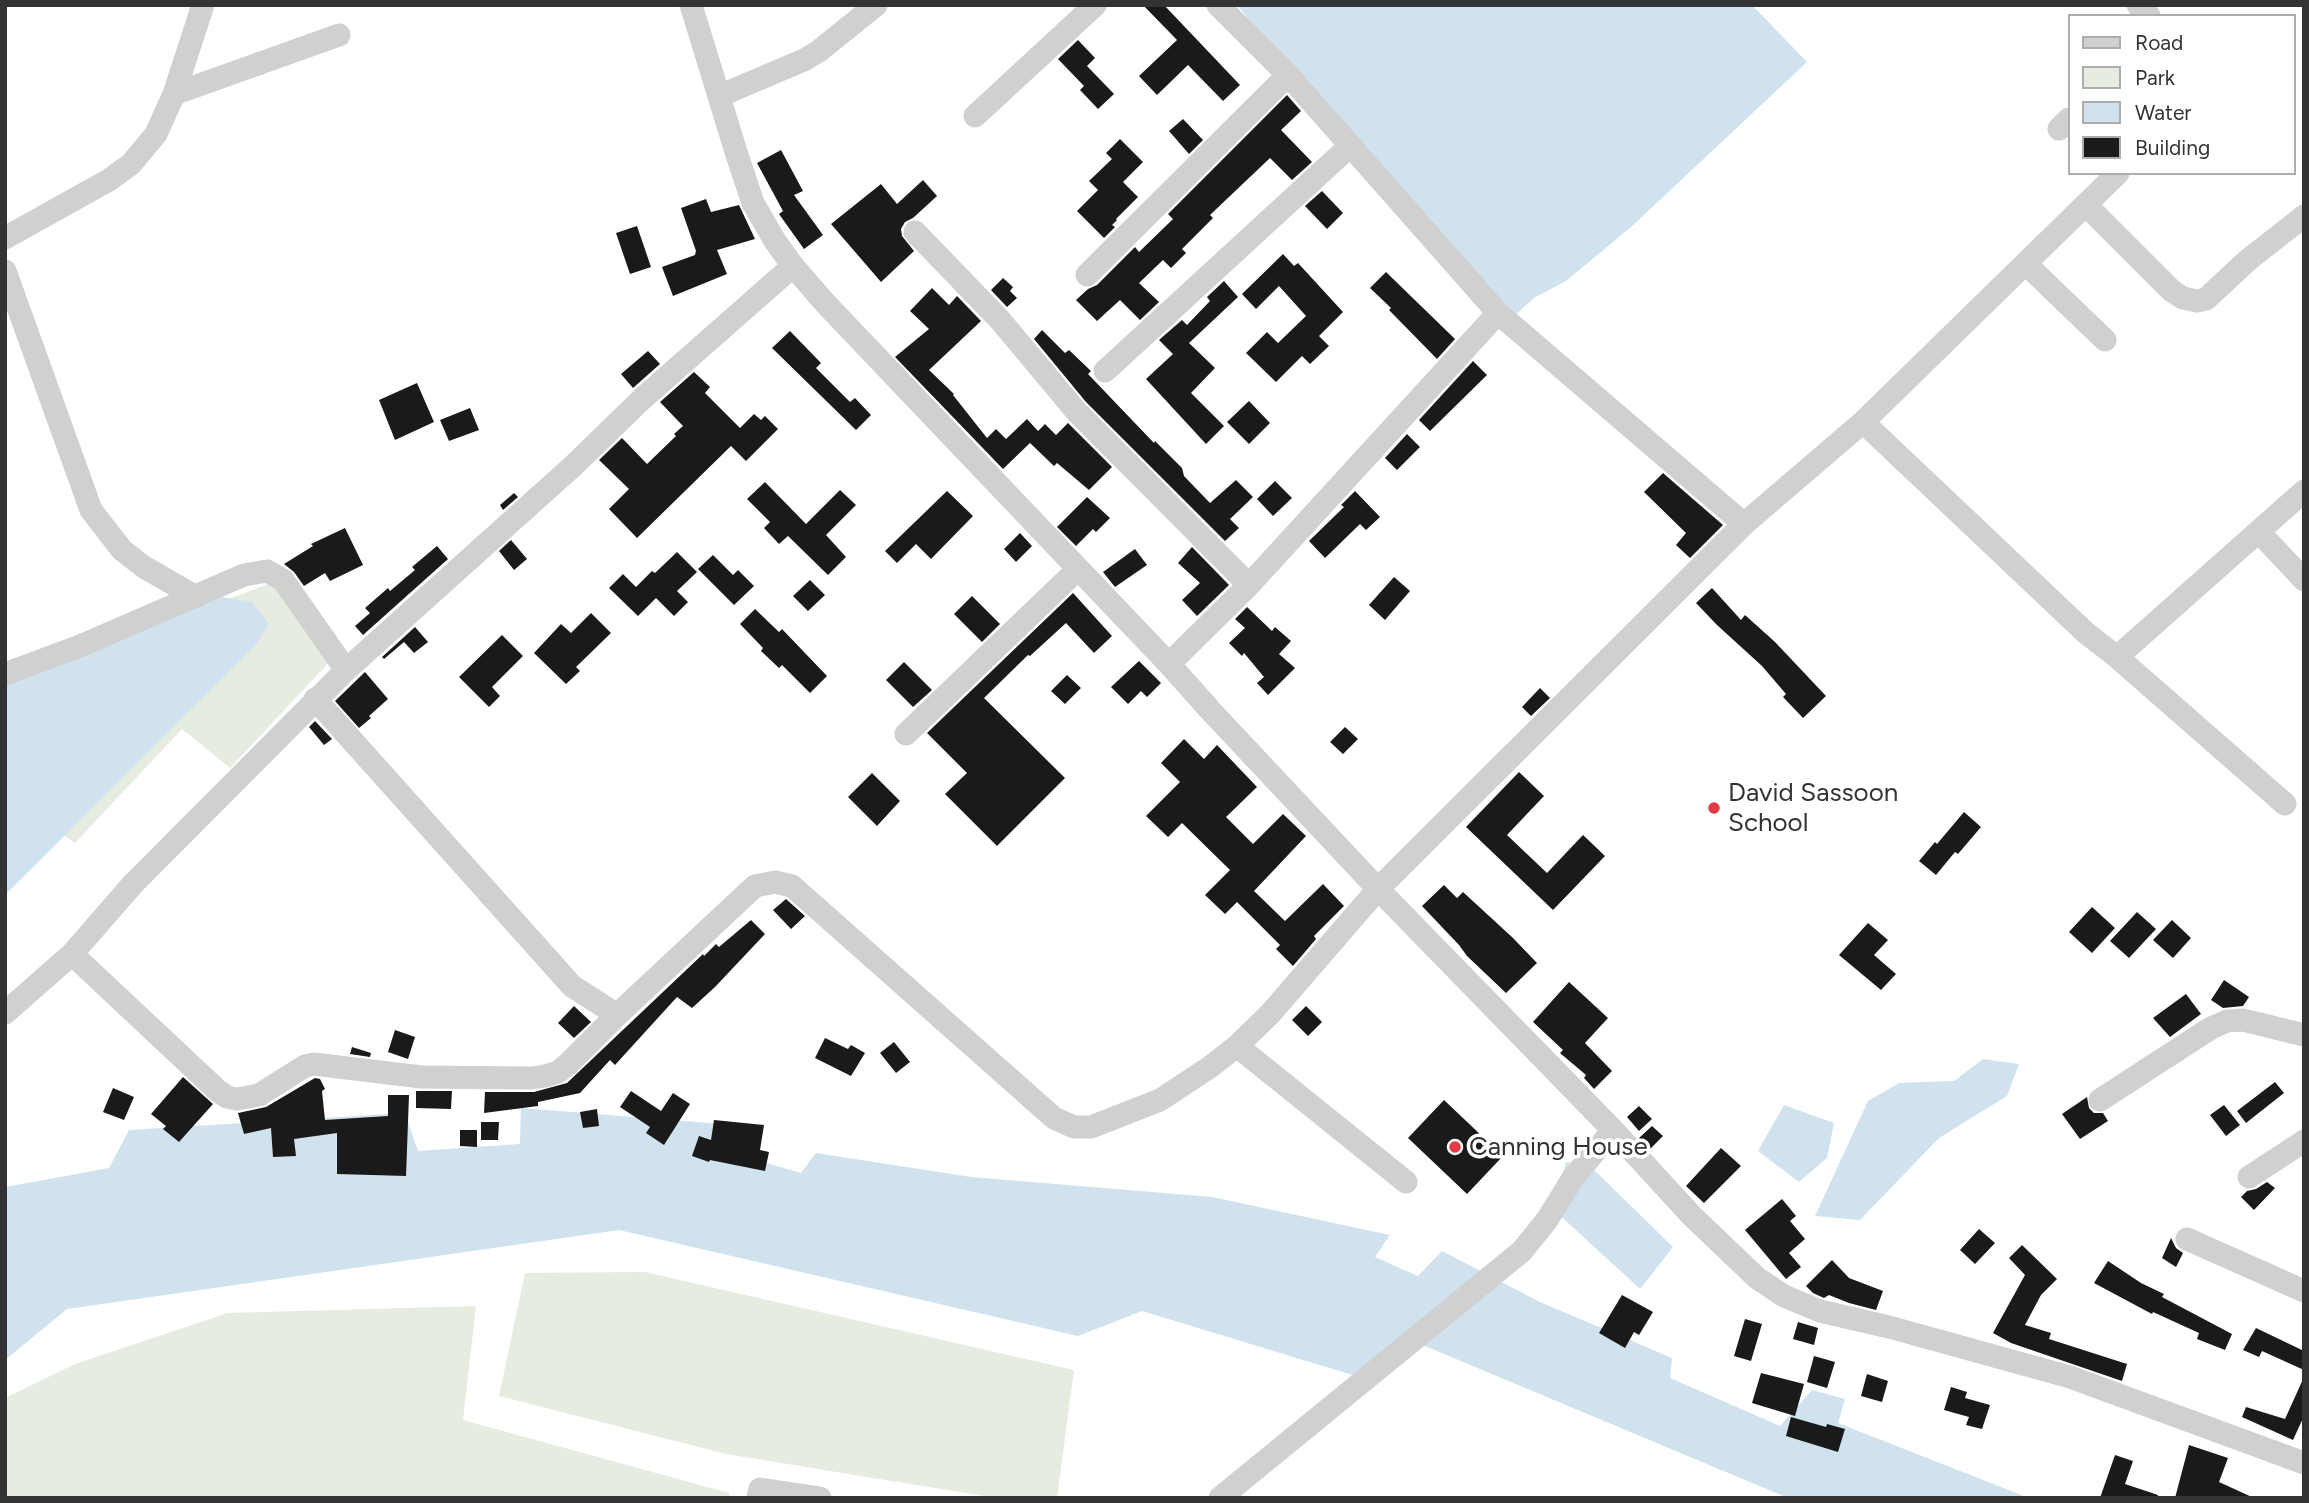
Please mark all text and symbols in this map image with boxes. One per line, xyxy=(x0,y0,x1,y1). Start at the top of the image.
legend xyxy=(2068,14,2295,175)
text: Road xyxy=(2135,30,2183,55)
text: Park xyxy=(2135,65,2175,90)
text: Water xyxy=(2135,100,2191,125)
text: Building xyxy=(2135,135,2210,160)
place label: David Sassoon School xyxy=(1728,777,1898,838)
marker: David Sassoon School xyxy=(1706,800,1722,816)
place label: Canning House xyxy=(1469,1131,1648,1163)
marker: Canning House xyxy=(1447,1139,1463,1155)

